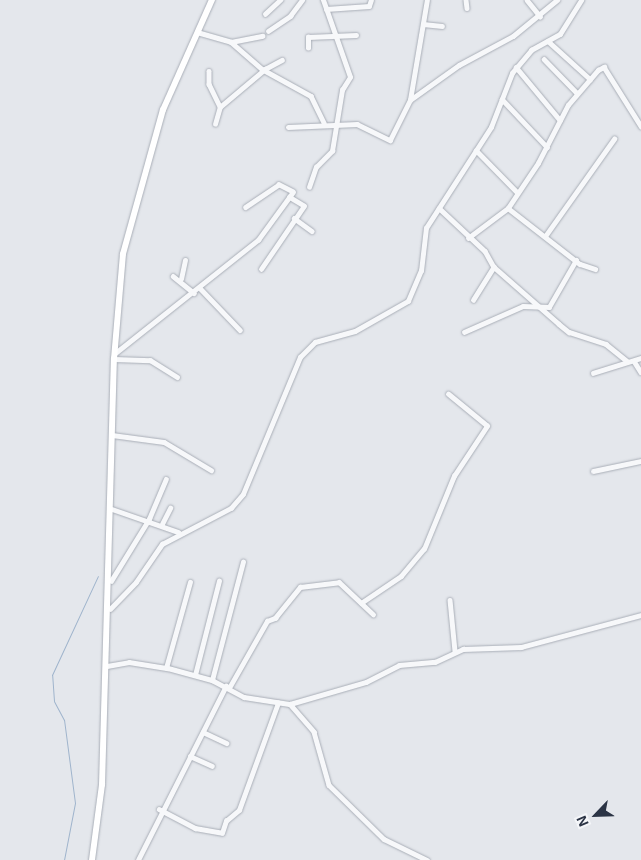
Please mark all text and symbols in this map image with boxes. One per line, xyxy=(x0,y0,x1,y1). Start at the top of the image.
north arrow xyxy=(571,790,621,840)
text: N xyxy=(573,813,592,829)

